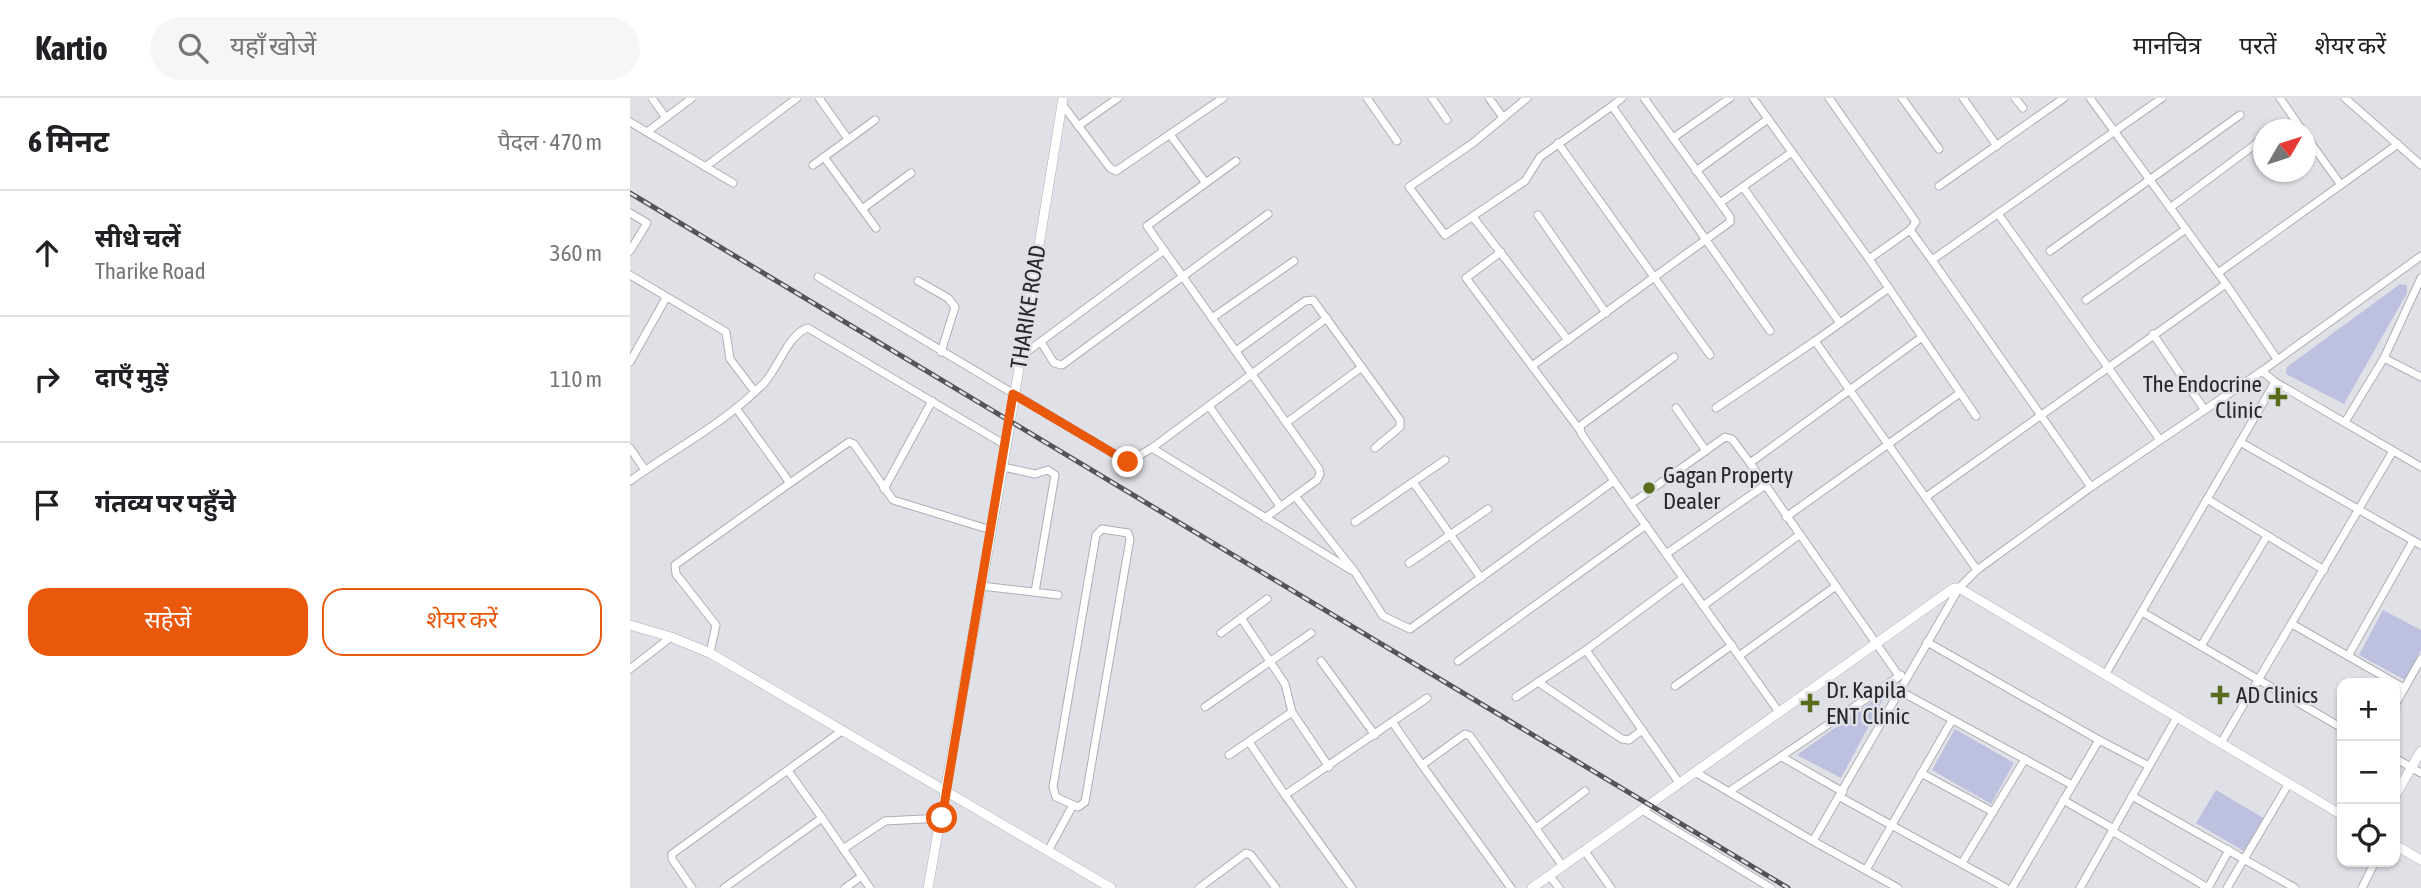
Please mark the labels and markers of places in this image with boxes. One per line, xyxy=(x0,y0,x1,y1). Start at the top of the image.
place label: The Endocrine Clinic xyxy=(2143,371,2262,423)
marker: The Endocrine Clinic xyxy=(2268,387,2288,407)
place label: Gagan Property Dealer xyxy=(1663,462,1793,514)
marker: Gagan Property Dealer xyxy=(1641,480,1657,496)
place label: Dr. Kapila ENT Clinic xyxy=(1826,677,1910,729)
place label: AD Clinics xyxy=(2236,682,2318,708)
marker: AD Clinics xyxy=(2210,685,2230,705)
marker: Dr. Kapila ENT Clinic xyxy=(1800,693,1820,713)

